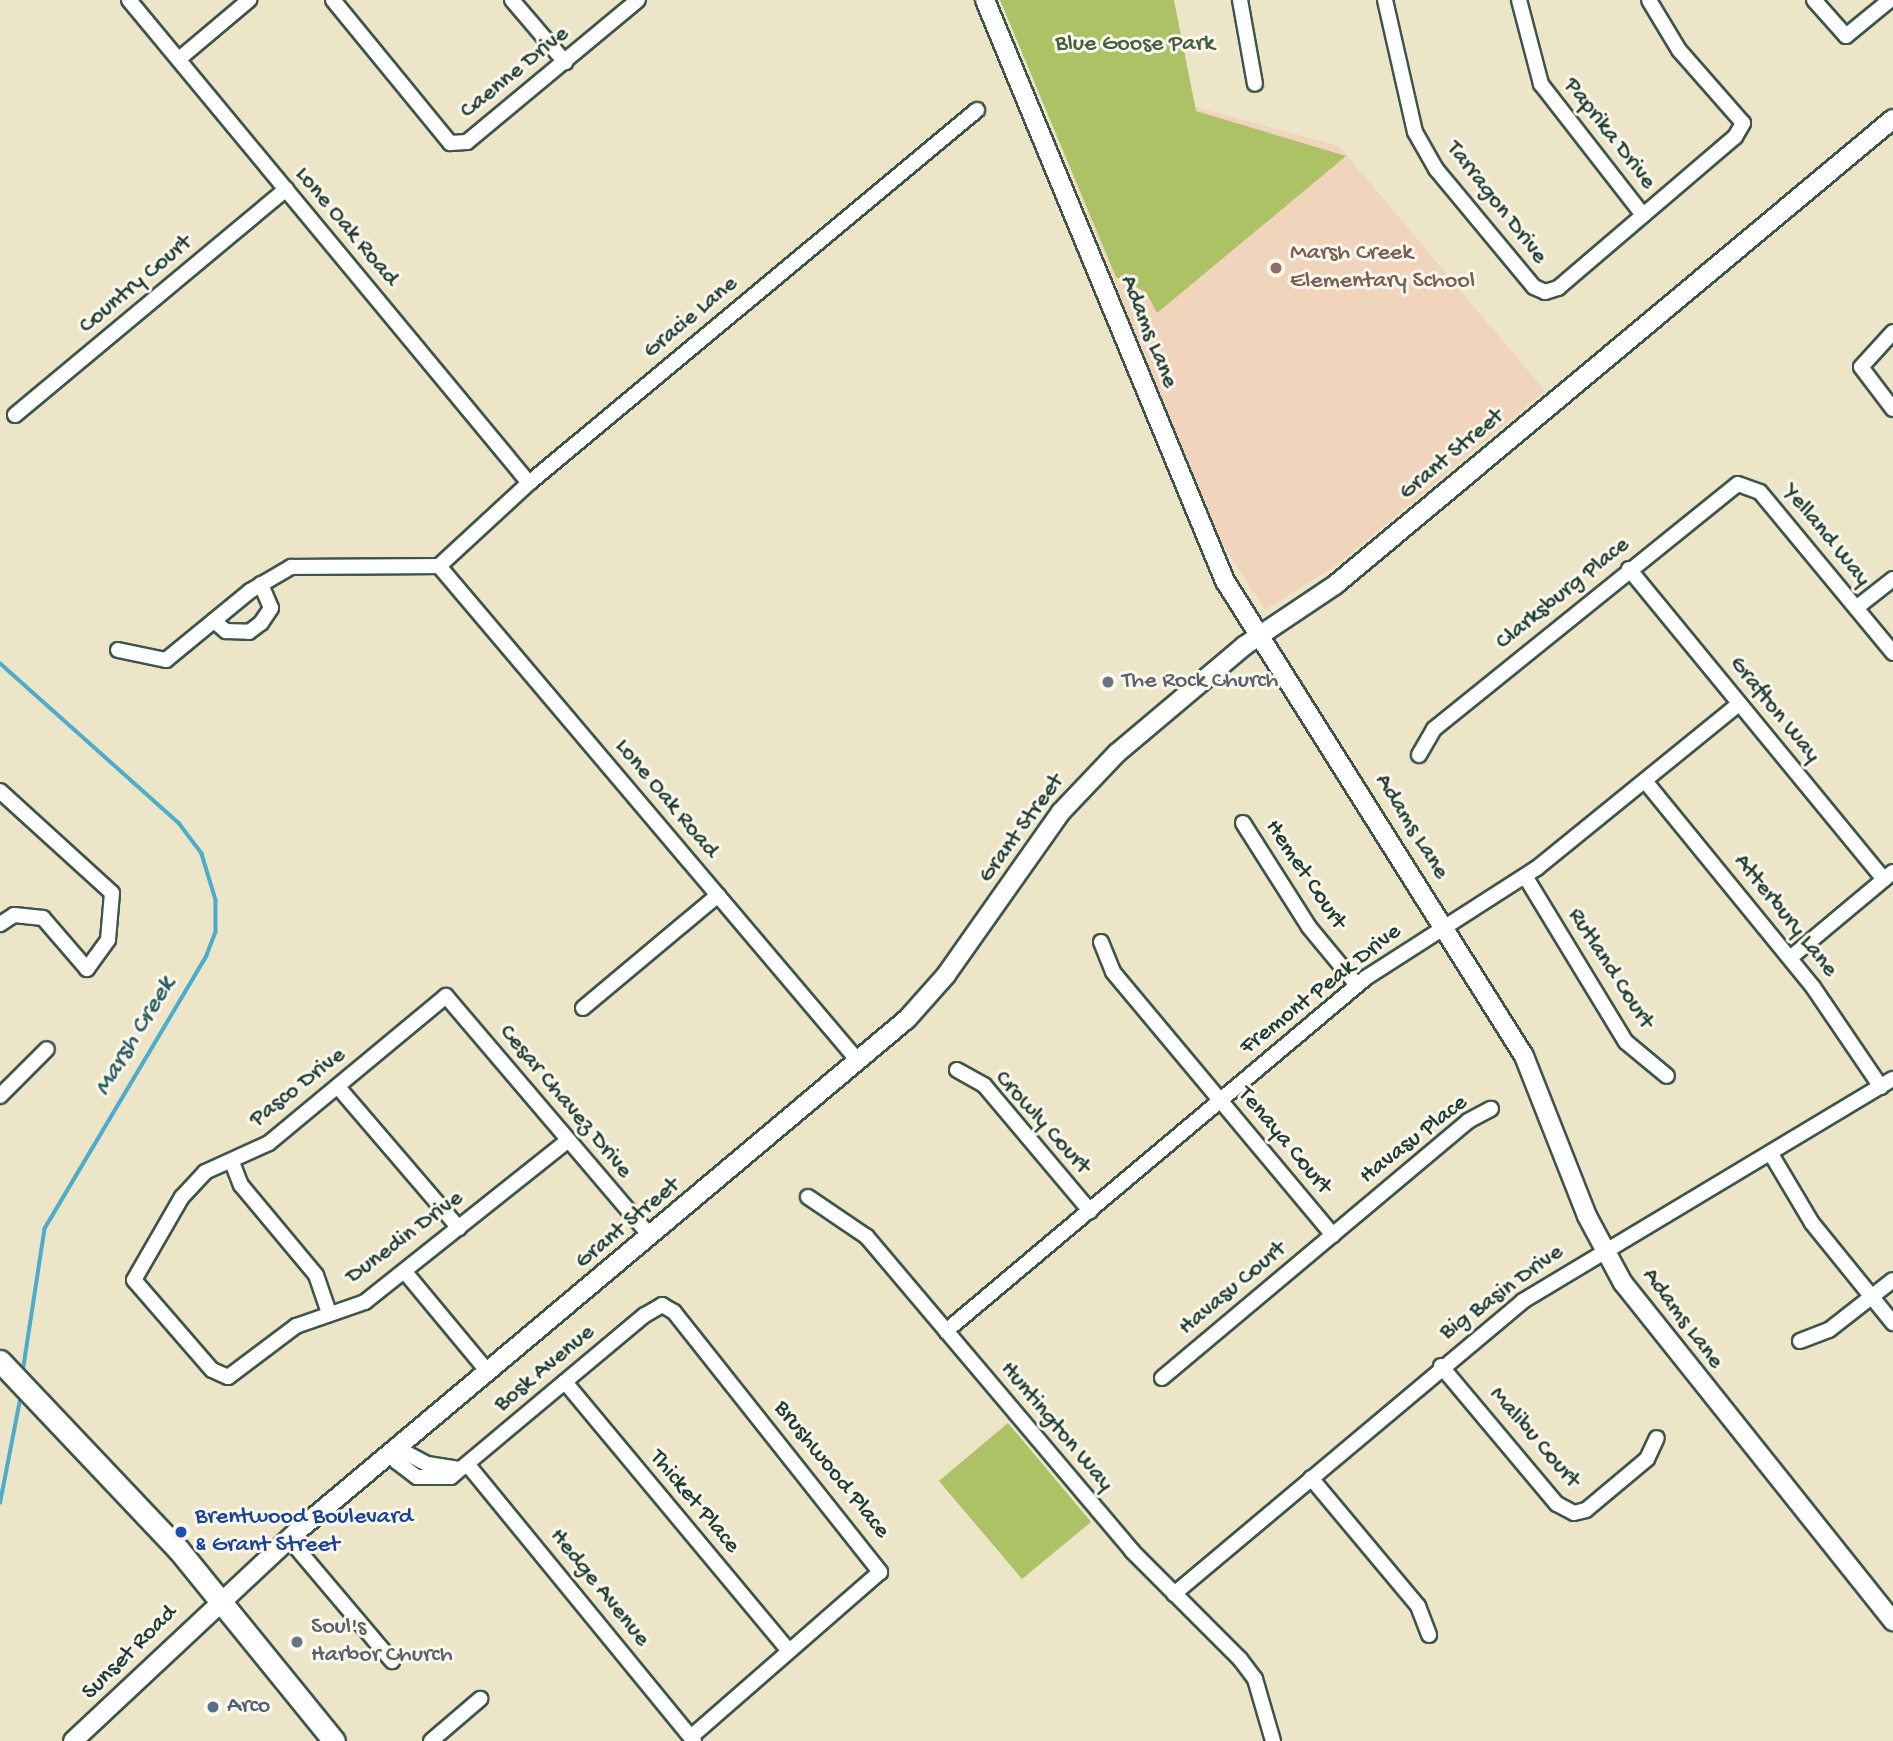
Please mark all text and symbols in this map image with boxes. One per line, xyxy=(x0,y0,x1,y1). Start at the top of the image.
street label: Caenne Drive xyxy=(455,20,575,126)
park label: Blue Goose Park xyxy=(1055,31,1215,59)
street label: Paprika Drive xyxy=(1556,72,1662,196)
street label: Tarragon Drive xyxy=(1439,136,1553,270)
street label: Lone Oak Road xyxy=(288,161,404,293)
street label: Country Court xyxy=(74,229,198,341)
place label: Marsh Creek Elementary School xyxy=(1290,240,1475,296)
marker: Marsh Creek Elementary School xyxy=(1268,260,1284,276)
street label: Gracie Lane xyxy=(638,270,744,366)
street label: Adams Lane xyxy=(1112,271,1184,393)
street label: Grant Street xyxy=(1394,403,1510,507)
street label: Yelland Way xyxy=(1776,479,1876,593)
street label: Clarksburg Place xyxy=(1490,531,1636,657)
street label: Grafton Way xyxy=(1722,651,1826,769)
place label: The Rock Church xyxy=(1122,668,1278,696)
marker: The Rock Church xyxy=(1100,674,1116,690)
street label: Lone Oak Road xyxy=(608,733,724,865)
street label: Grant Street xyxy=(973,769,1071,889)
street label: Adams Lane xyxy=(1367,769,1455,885)
street label: Hemet Court xyxy=(1258,815,1352,935)
street label: Atterbury Lane xyxy=(1726,848,1844,984)
street label: Rutland Court xyxy=(1560,903,1660,1035)
street label: Fremont Peak Drive xyxy=(1234,918,1408,1062)
water label: Marsh Creek xyxy=(88,972,184,1102)
street label: Cesar Chavez Drive xyxy=(492,1019,638,1185)
street label: Pasco Drive xyxy=(244,1042,352,1134)
street label: Crowly Court xyxy=(988,1065,1096,1181)
street label: Tenaya Court xyxy=(1230,1081,1338,1201)
street label: Havasu Place xyxy=(1354,1089,1474,1191)
street label: Grant Street xyxy=(570,1172,686,1276)
street label: Dunedin Drive xyxy=(341,1185,469,1291)
street label: Havasu Court xyxy=(1173,1236,1293,1342)
street label: Big Basin Drive xyxy=(1435,1238,1569,1348)
street label: Adams Lane xyxy=(1635,1263,1729,1375)
street label: Bosk Avenue xyxy=(489,1319,601,1419)
street label: Huntington Way xyxy=(993,1356,1119,1498)
street label: Malibu Court xyxy=(1482,1381,1586,1495)
street label: Brushwood Place xyxy=(767,1395,895,1545)
street label: Thicket Place xyxy=(642,1444,746,1560)
place label: Brentwood Boulevard & Grant Street xyxy=(195,1504,413,1560)
street label: Hedge Avenue xyxy=(542,1523,656,1653)
marker: Brentwood Boulevard & Grant Street xyxy=(173,1524,189,1540)
street label: Sunset Road xyxy=(76,1599,184,1707)
place label: Soul's Harbor Church xyxy=(311,1614,453,1670)
marker: Soul's Harbor Church xyxy=(289,1634,305,1650)
place label: Arco xyxy=(227,1693,270,1721)
marker: Arco xyxy=(205,1699,221,1715)

